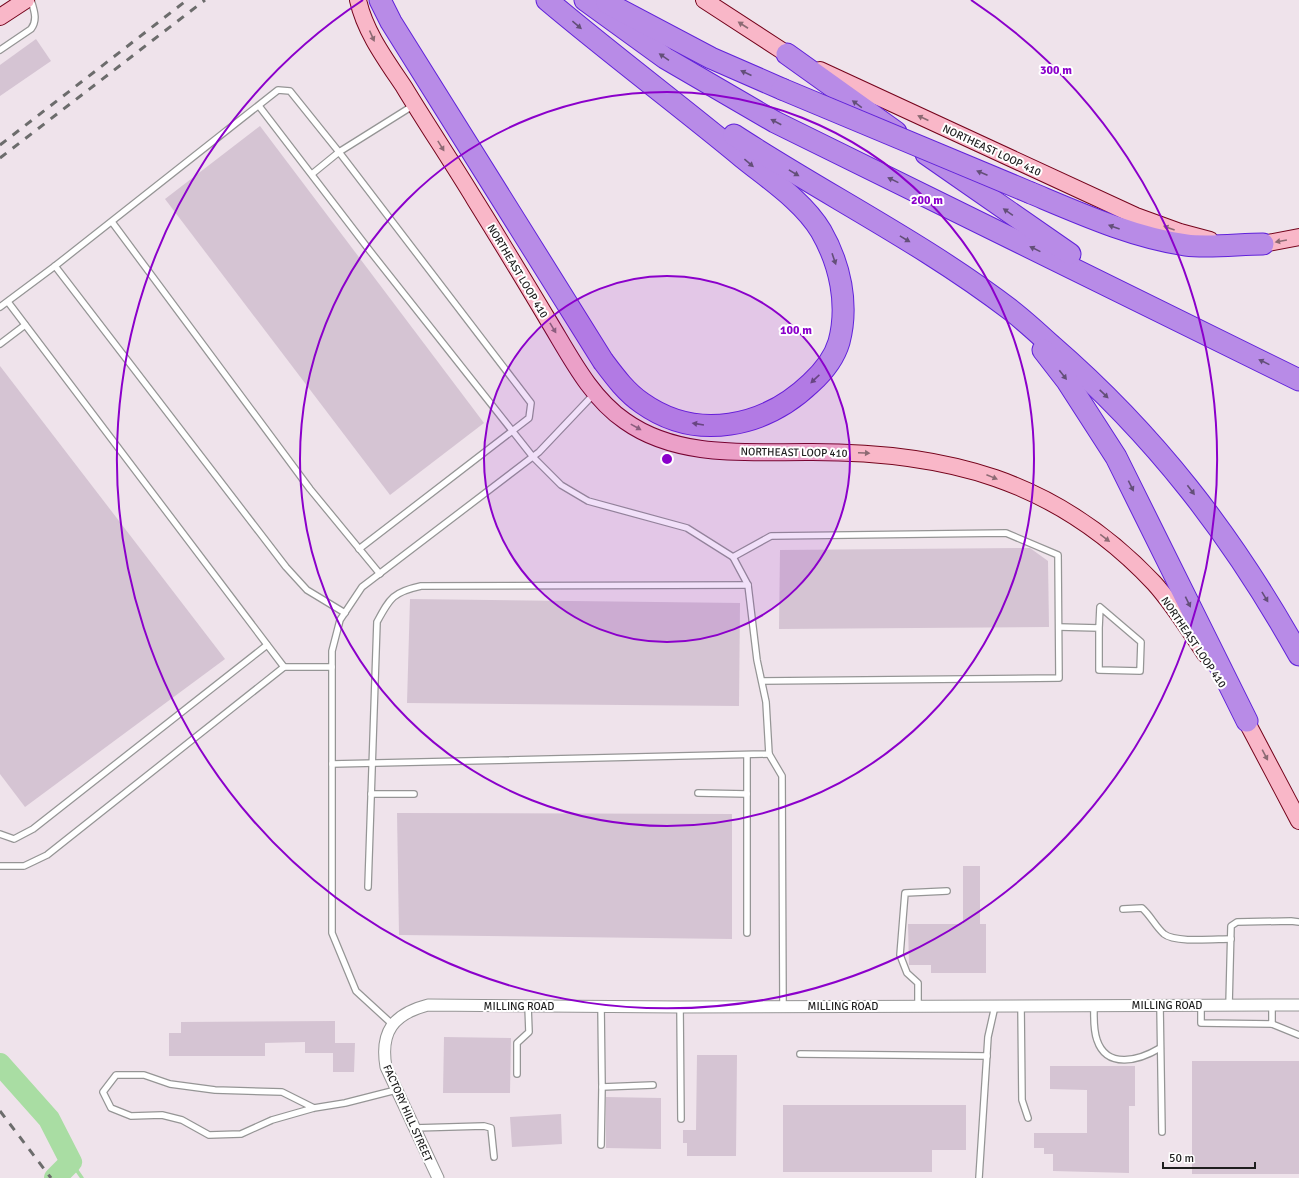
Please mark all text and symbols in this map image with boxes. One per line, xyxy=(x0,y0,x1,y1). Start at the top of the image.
one-way arrow xyxy=(572,21,582,29)
one-way arrow xyxy=(738,21,748,29)
one-way arrow xyxy=(369,31,375,42)
one-way arrow xyxy=(659,53,669,61)
text: 300 m xyxy=(1040,63,1072,78)
one-way arrow xyxy=(740,70,752,77)
one-way arrow xyxy=(851,100,862,108)
one-way arrow xyxy=(918,115,929,121)
one-way arrow xyxy=(771,119,782,126)
street label: NORTHEAST LOOP 410 xyxy=(941,122,1043,179)
one-way arrow xyxy=(437,141,445,151)
one-way arrow xyxy=(744,158,755,167)
one-way arrow xyxy=(788,169,800,176)
one-way arrow xyxy=(976,170,987,176)
one-way arrow xyxy=(887,177,899,183)
text: 200 m xyxy=(911,193,943,208)
one-way arrow xyxy=(1003,208,1014,216)
street label: NORTHEAST LOOP 410 xyxy=(484,222,551,321)
one-way arrow xyxy=(1108,223,1120,229)
one-way arrow xyxy=(1163,225,1175,231)
one-way arrow xyxy=(899,236,911,243)
one-way arrow xyxy=(1275,238,1287,244)
one-way arrow xyxy=(1030,245,1041,252)
one-way arrow xyxy=(831,253,837,265)
one-way arrow xyxy=(550,322,557,334)
text: 100 m xyxy=(780,323,812,338)
one-way arrow xyxy=(1258,359,1270,365)
one-way arrow xyxy=(1058,370,1067,381)
one-way arrow xyxy=(810,374,820,384)
one-way arrow xyxy=(1099,389,1109,399)
one-way arrow xyxy=(692,421,704,427)
one-way arrow xyxy=(630,424,641,430)
street label: NORTHEAST LOOP 410 xyxy=(740,445,848,460)
one-way arrow xyxy=(858,450,870,457)
centre of rings xyxy=(660,452,674,466)
one-way arrow xyxy=(986,474,998,480)
one-way arrow xyxy=(1127,480,1134,492)
one-way arrow xyxy=(1187,485,1195,496)
one-way arrow xyxy=(1100,534,1111,542)
one-way arrow xyxy=(1261,591,1268,603)
street label: NORTHEAST LOOP 410 xyxy=(1158,594,1229,690)
one-way arrow xyxy=(1185,597,1191,608)
one-way arrow xyxy=(1262,749,1268,761)
street label: MILLING ROAD xyxy=(1132,999,1202,1012)
street label: MILLING ROAD xyxy=(484,1000,554,1013)
street label: MILLING ROAD xyxy=(808,1000,878,1013)
street label: FACTORY HILL STREET xyxy=(380,1063,435,1164)
scale bar xyxy=(1163,1144,1255,1170)
text: 50 m xyxy=(1169,1151,1194,1166)

